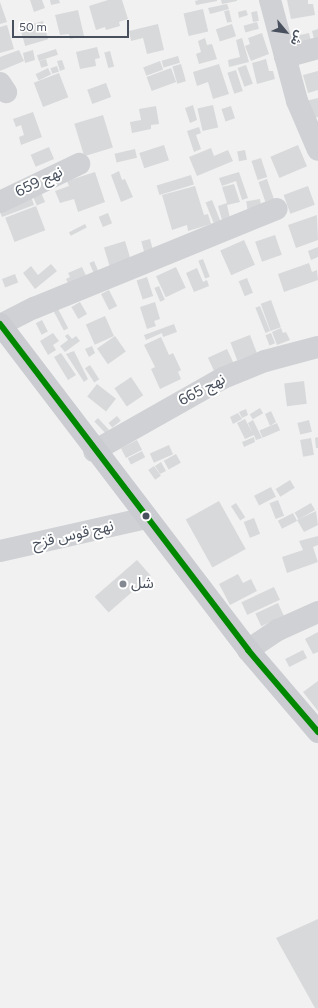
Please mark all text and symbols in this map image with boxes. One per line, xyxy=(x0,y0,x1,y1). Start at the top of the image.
scale bar xyxy=(14,12,131,38)
north arrow xyxy=(266,12,306,52)
text: 50 m xyxy=(19,20,47,34)
text: ش xyxy=(288,28,306,48)
street label: نهج 659 xyxy=(12,163,66,201)
street label: نهج 665 xyxy=(175,370,229,410)
unlabelled marker xyxy=(141,511,151,521)
street label: نهج قوس قزح xyxy=(31,517,115,553)
place label: شل xyxy=(131,575,154,593)
marker: شل xyxy=(118,579,128,589)

